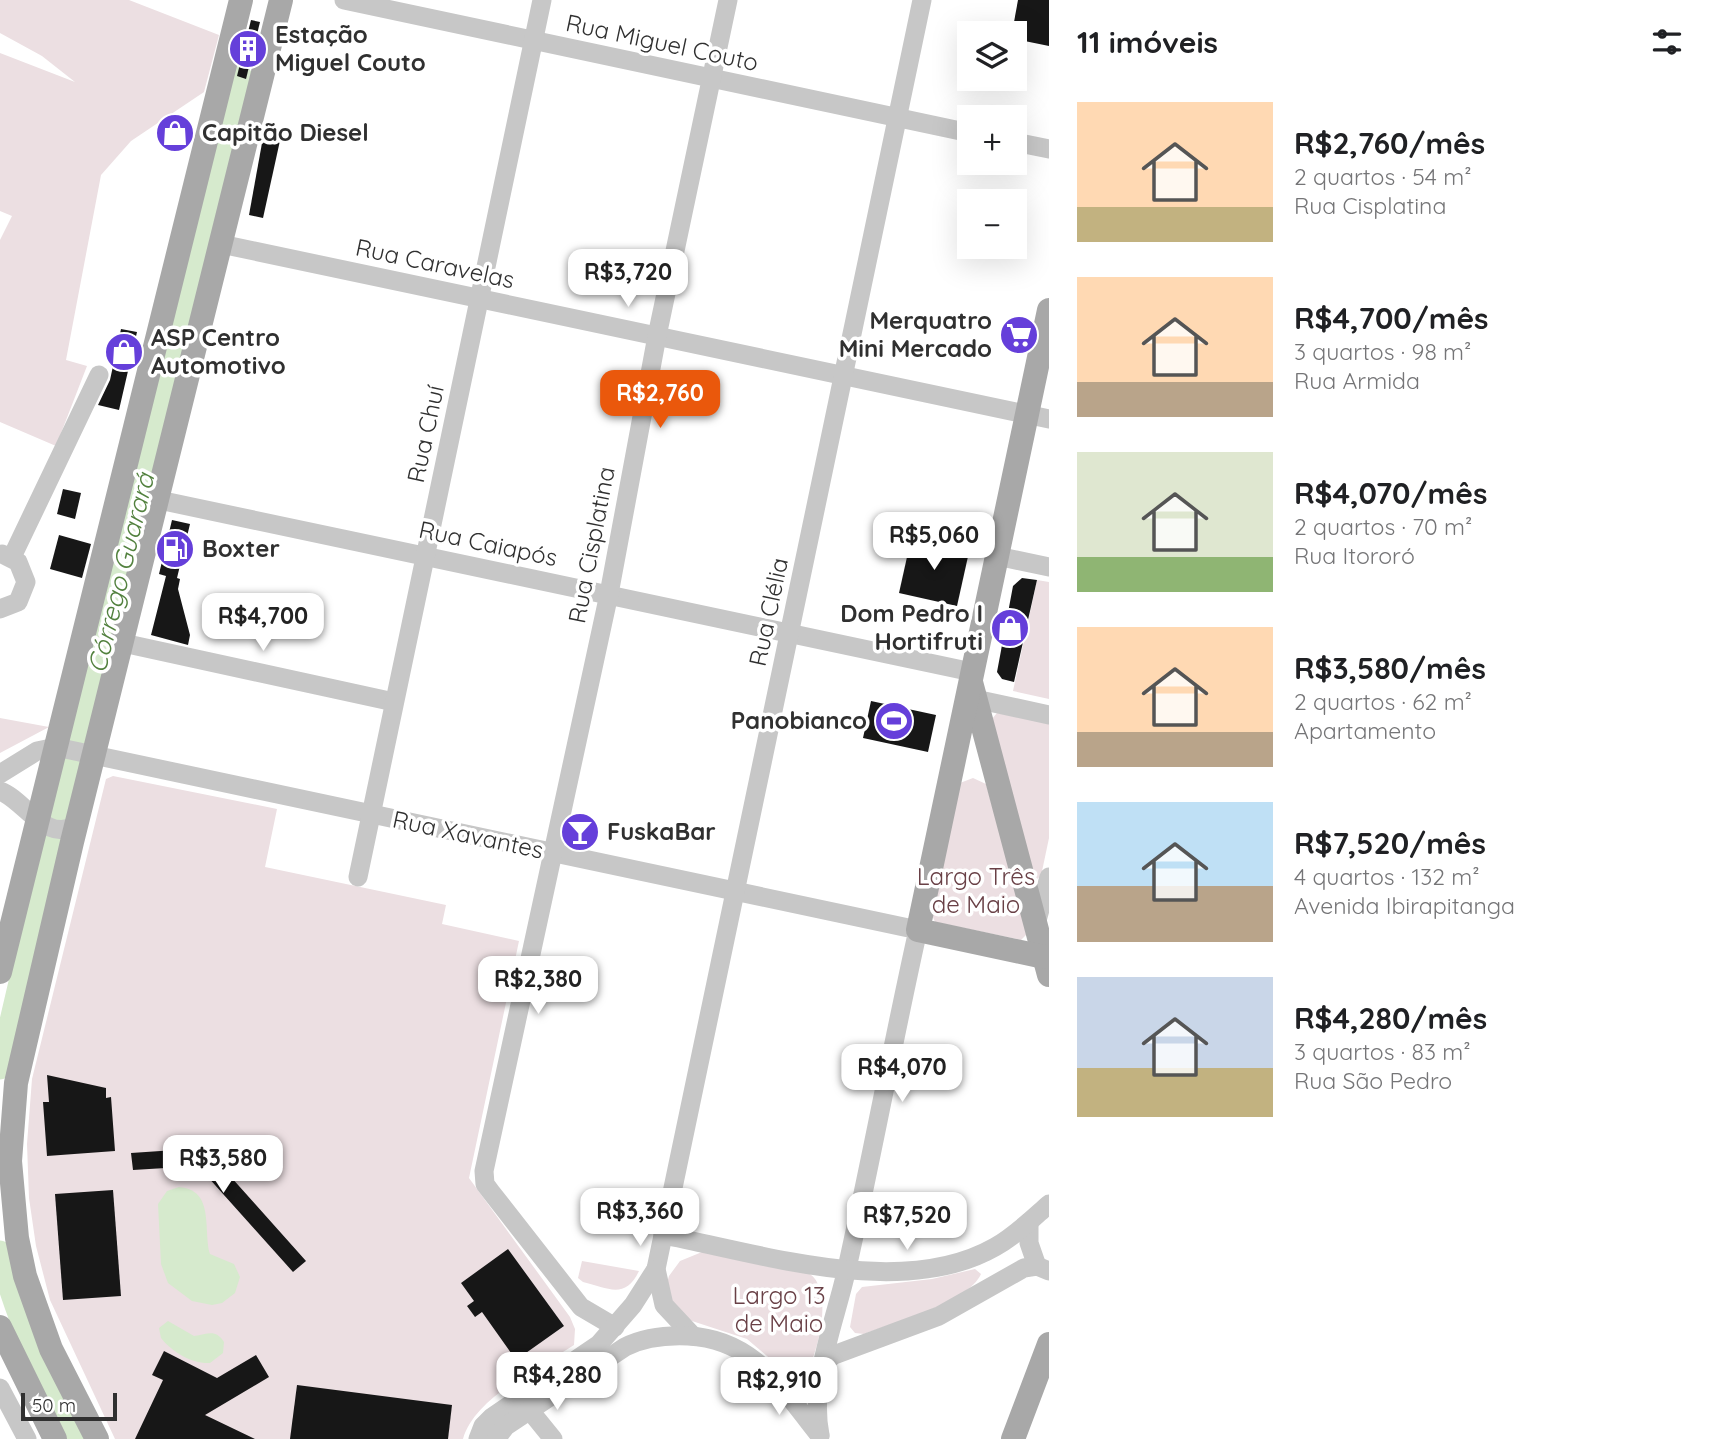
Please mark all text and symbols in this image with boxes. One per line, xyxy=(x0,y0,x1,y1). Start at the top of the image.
street label: Rua Miguel Couto xyxy=(563,7,761,77)
place label: Estação Miguel Couto xyxy=(275,19,426,77)
map controls xyxy=(957,21,1027,259)
button: layers xyxy=(957,21,1027,91)
text: 11 imóveis xyxy=(1077,23,1218,61)
icon: filters xyxy=(1648,23,1686,61)
building icon: Estação Miguel Couto xyxy=(227,28,269,70)
button: + xyxy=(957,105,1027,175)
shop icon: Capitão Diesel xyxy=(154,112,196,154)
place label: Capitão Diesel xyxy=(202,117,369,147)
text: R$2,760/mês xyxy=(1294,124,1485,162)
icon: home xyxy=(1133,130,1217,214)
text: 2 quartos · 54 m² xyxy=(1294,162,1471,191)
button: − xyxy=(957,189,1027,259)
text: Rua Cisplatina xyxy=(1294,191,1446,220)
street label: Rua Caravelas xyxy=(353,232,517,294)
pin: R$3,720 xyxy=(563,250,693,309)
text: R$3,720 xyxy=(584,257,672,286)
text: R$4,700/mês xyxy=(1294,299,1489,337)
place label: Merquatro Mini Mercado xyxy=(839,305,992,363)
icon: home xyxy=(1133,305,1217,389)
supermarket icon: Merquatro Mini Mercado xyxy=(998,314,1040,356)
place label: ASP Centro Automotivo xyxy=(151,322,286,380)
shop icon: ASP Centro Automotivo xyxy=(103,331,145,373)
text: 3 quartos · 98 m² xyxy=(1294,337,1471,366)
text: Rua Armida xyxy=(1294,366,1420,395)
pin: R$2,760 xyxy=(595,370,725,430)
text: R$2,760 xyxy=(616,378,704,407)
street label: Rua Chuí xyxy=(400,382,450,485)
street label: Rua Cisplatina xyxy=(561,464,621,626)
water label: Córrego Guarará xyxy=(80,468,162,676)
text: R$4,070/mês xyxy=(1294,474,1487,512)
icon: home xyxy=(1133,480,1217,564)
pin: R$5,060 xyxy=(869,512,999,572)
text: 2 quartos · 70 m² xyxy=(1294,512,1472,541)
street label: Rua Caiapós xyxy=(416,514,560,572)
text: R$5,060 xyxy=(889,520,979,549)
fuel station icon: Boxter xyxy=(154,528,196,570)
place label: Boxter xyxy=(202,533,280,563)
text: Rua Itororó xyxy=(1294,541,1415,570)
street label: Rua Clélia xyxy=(742,555,794,669)
pin: R$4,700 xyxy=(198,594,328,653)
place label: Dom Pedro I Hortifruti xyxy=(840,598,983,656)
text: R$4,700 xyxy=(218,601,308,630)
shop icon: Dom Pedro I Hortifruti xyxy=(989,607,1031,649)
text: R$3,580/mês xyxy=(1294,649,1486,687)
icon: home xyxy=(1133,655,1217,739)
text: 2 quartos · 62 m² xyxy=(1294,687,1472,716)
sports icon: Panobianco xyxy=(873,700,915,742)
place label: Panobianco xyxy=(731,705,867,735)
text: Apartamento xyxy=(1294,716,1436,745)
street label: Rua Xavantes xyxy=(390,803,546,865)
bar icon: FuskaBar xyxy=(559,811,601,853)
place label: FuskaBar xyxy=(607,816,716,846)
text: R$7,520/mês xyxy=(1294,824,1486,862)
icon: home xyxy=(1133,830,1217,914)
park label: Largo Três de Maio xyxy=(917,861,1035,919)
text: 4 quartos · 132 m² xyxy=(1294,862,1479,891)
text: Avenida Ibirapitanga xyxy=(1294,891,1515,920)
pin: R$2,380 xyxy=(473,956,603,1016)
text: R$2,380 xyxy=(494,964,582,993)
text: R$4,280/mês xyxy=(1294,999,1487,1037)
icon: home xyxy=(1133,1005,1217,1089)
text: 3 quartos · 83 m² xyxy=(1294,1037,1471,1066)
pin: R$4,070 xyxy=(837,1044,967,1104)
text: R$4,070 xyxy=(857,1052,947,1081)
text: Rua São Pedro xyxy=(1294,1066,1452,1095)
pin: R$3,580 xyxy=(158,1136,288,1195)
text: R$3,580 xyxy=(179,1143,267,1172)
pin: R$3,360 xyxy=(575,1188,705,1248)
pin: R$7,520 xyxy=(842,1192,972,1252)
text: R$3,360 xyxy=(596,1196,684,1225)
text: R$7,520 xyxy=(863,1200,951,1229)
park label: Largo 13 de Maio xyxy=(732,1280,826,1338)
pin: R$4,280 xyxy=(492,1352,622,1412)
pin: R$2,910 xyxy=(714,1358,844,1417)
text: R$4,280 xyxy=(512,1360,602,1389)
text: R$2,910 xyxy=(736,1365,822,1394)
scale bar xyxy=(21,1390,117,1422)
text: 50 m xyxy=(32,1393,76,1417)

